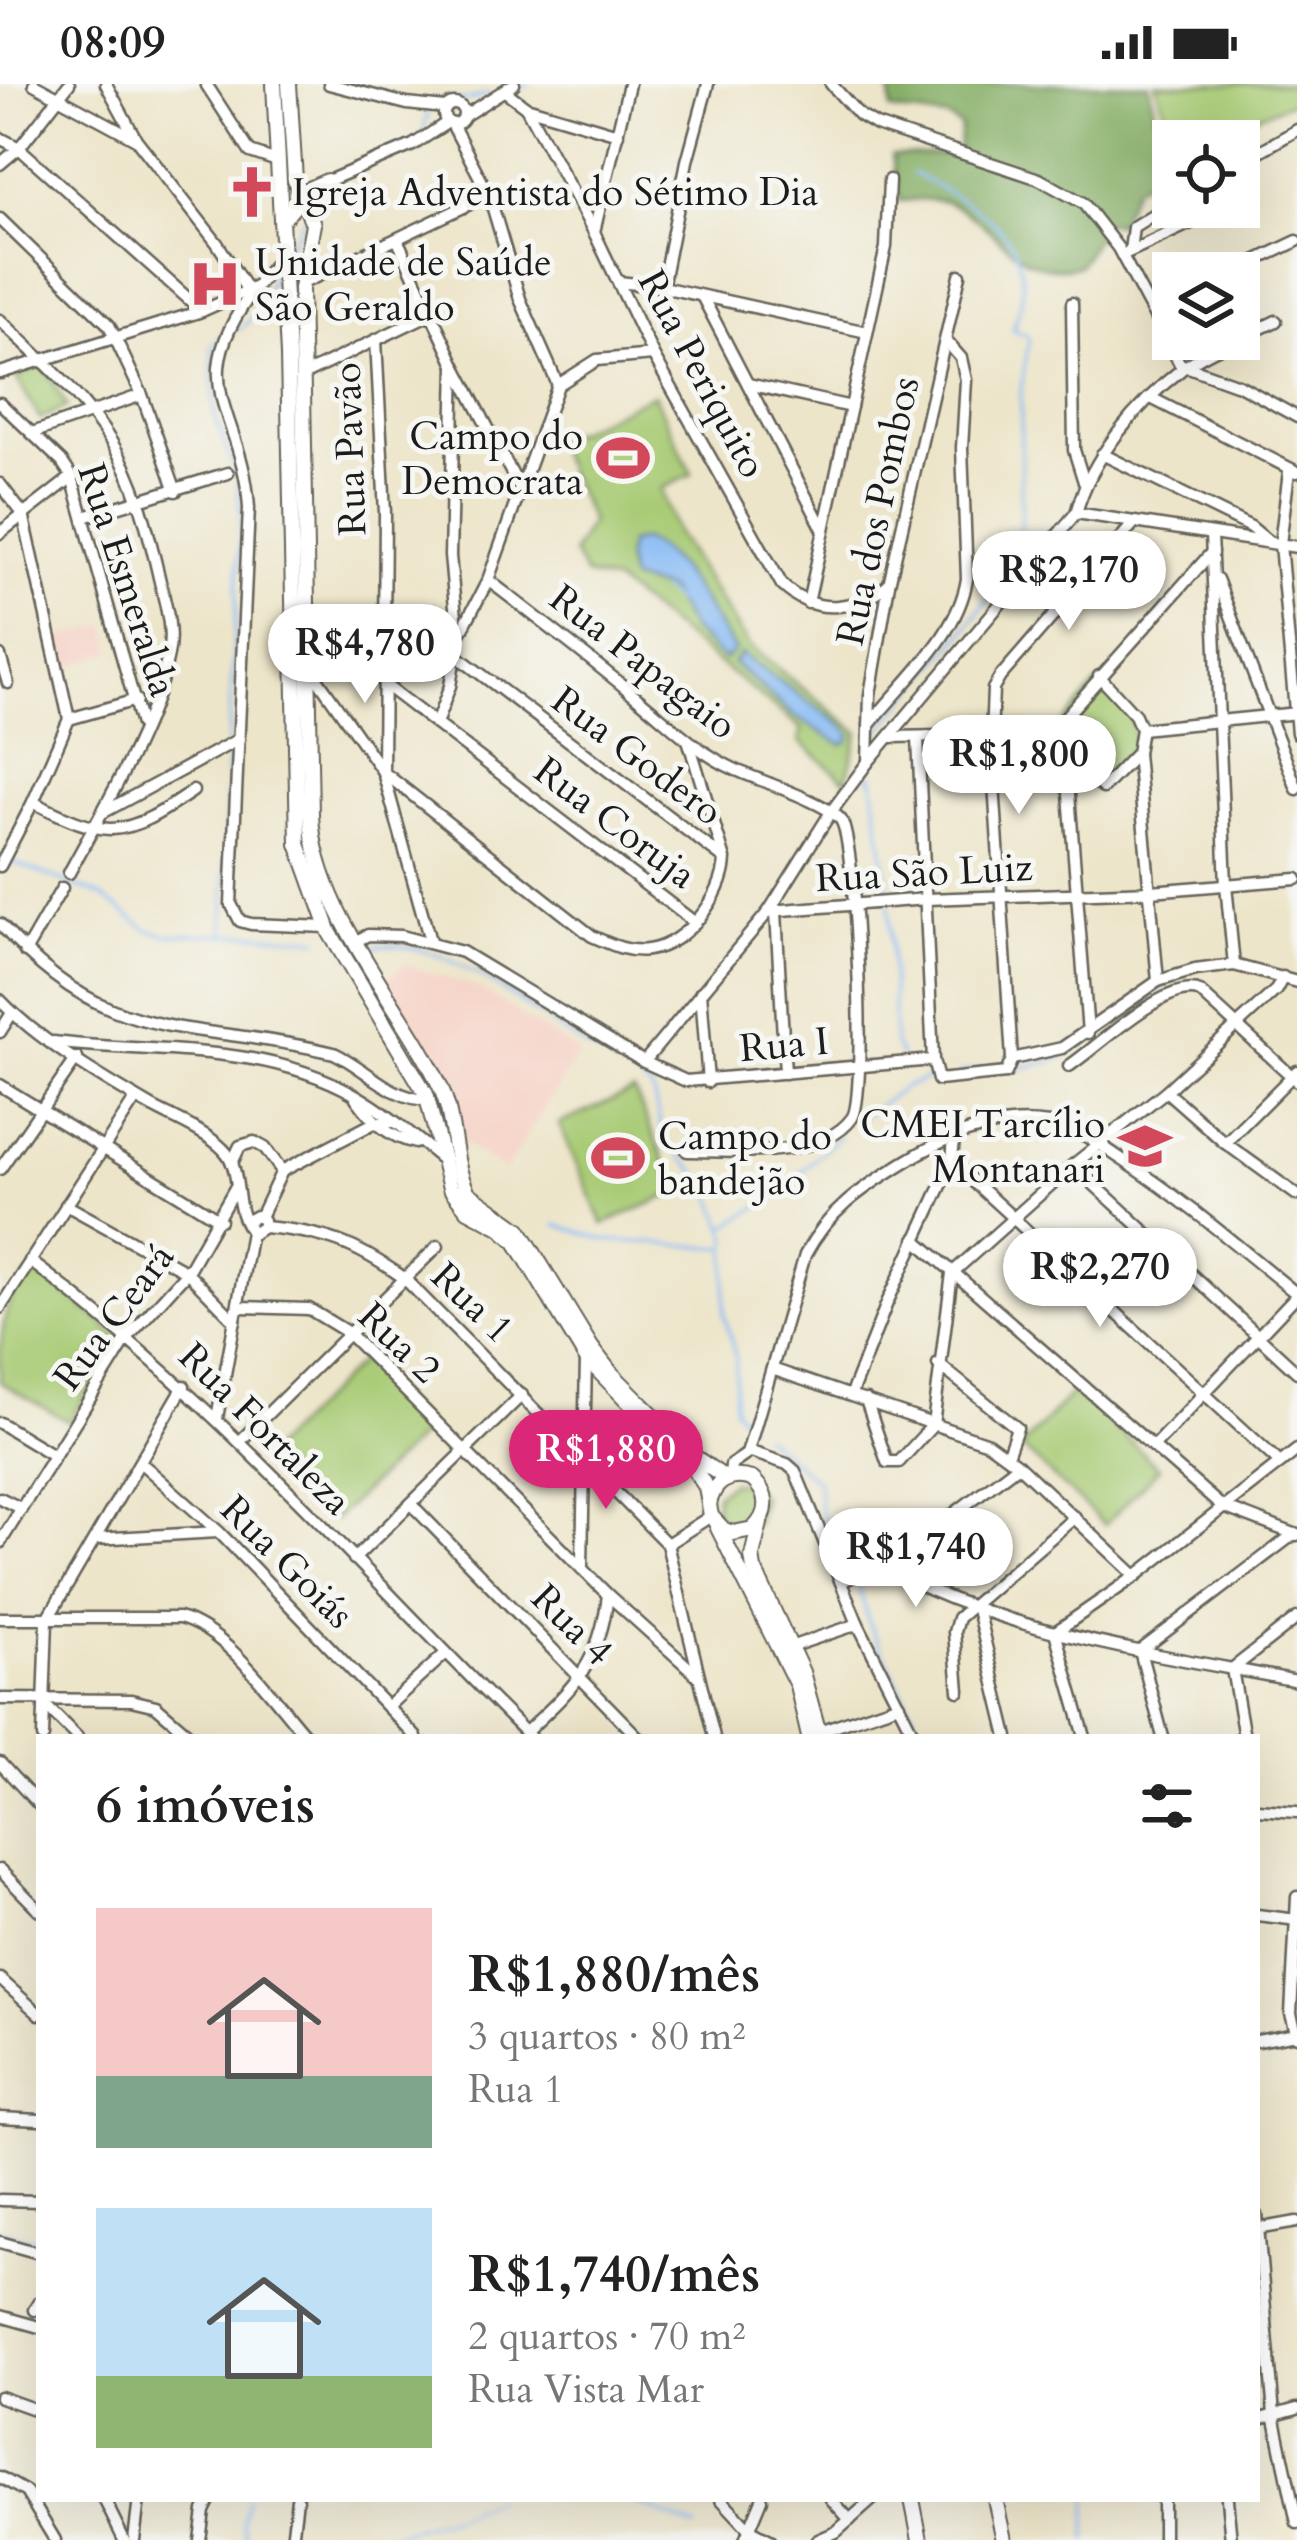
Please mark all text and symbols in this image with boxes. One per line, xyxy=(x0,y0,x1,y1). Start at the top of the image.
text: 08:09 xyxy=(60,12,165,73)
map controls xyxy=(1152,120,1260,360)
button: locate xyxy=(1152,120,1260,228)
church icon: Igreja Adventista do Sétimo Dia xyxy=(223,163,281,221)
place label: Igreja Adventista do Sétimo Dia xyxy=(292,166,819,219)
place label: Unidade de Saúde São Geraldo xyxy=(255,236,552,334)
button: layers xyxy=(1152,252,1260,360)
hospital icon: Unidade de Saúde São Geraldo xyxy=(186,255,244,313)
street label: Rua Periquito xyxy=(625,261,779,487)
street label: Rua Pavão xyxy=(320,361,380,537)
street label: Rua dos Pombos xyxy=(824,372,932,650)
place label: Campo do Democrata xyxy=(402,410,583,508)
sports icon: Campo do Democrata xyxy=(594,429,652,487)
street label: Rua Esmeralda xyxy=(64,457,190,703)
pin: R$2,170 xyxy=(958,531,1180,633)
text: R$2,170 xyxy=(999,543,1139,596)
street label: Rua Papagaio xyxy=(538,572,748,752)
pin: R$4,780 xyxy=(254,604,476,706)
text: R$4,780 xyxy=(295,616,435,669)
street label: Rua Godero xyxy=(541,674,733,838)
pin: R$1,800 xyxy=(908,715,1130,817)
text: R$1,800 xyxy=(949,727,1089,780)
street label: Rua Coruja xyxy=(523,745,707,901)
street label: Rua São Luiz xyxy=(814,841,1034,905)
street label: Rua I xyxy=(737,1015,831,1075)
place label: CMEI Tarcílio Montanari xyxy=(860,1098,1105,1196)
place label: Campo do bandejão xyxy=(658,1110,832,1208)
school or university icon: CMEI Tarcílio Montanari xyxy=(1116,1117,1174,1175)
sports icon: Campo do bandejão xyxy=(589,1129,647,1187)
pin: R$2,270 xyxy=(989,1228,1211,1330)
street label: Rua Ceará xyxy=(41,1233,187,1401)
text: R$2,270 xyxy=(1030,1240,1170,1293)
street label: Rua 1 xyxy=(419,1251,525,1355)
street label: Rua 2 xyxy=(346,1291,452,1395)
street label: Rua Fortaleza xyxy=(167,1331,363,1527)
pin: R$1,880 xyxy=(495,1410,717,1512)
text: R$1,880 xyxy=(536,1422,676,1475)
street label: Rua Goiás xyxy=(209,1484,365,1640)
pin: R$1,740 xyxy=(805,1508,1027,1610)
text: R$1,740 xyxy=(846,1520,986,1573)
street label: Rua 4 xyxy=(519,1572,625,1678)
text: 6 imóveis xyxy=(96,1771,315,1841)
icon: filters xyxy=(1134,1773,1200,1839)
text: R$1,880/mês xyxy=(468,1940,760,2010)
icon: home xyxy=(192,1956,336,2100)
text: 3 quartos · 80 m² xyxy=(468,2010,746,2063)
text: Rua 1 xyxy=(468,2063,564,2116)
text: R$1,740/mês xyxy=(468,2240,760,2310)
icon: home xyxy=(192,2256,336,2400)
text: 2 quartos · 70 m² xyxy=(468,2310,746,2363)
text: Rua Vista Mar xyxy=(468,2363,704,2416)

